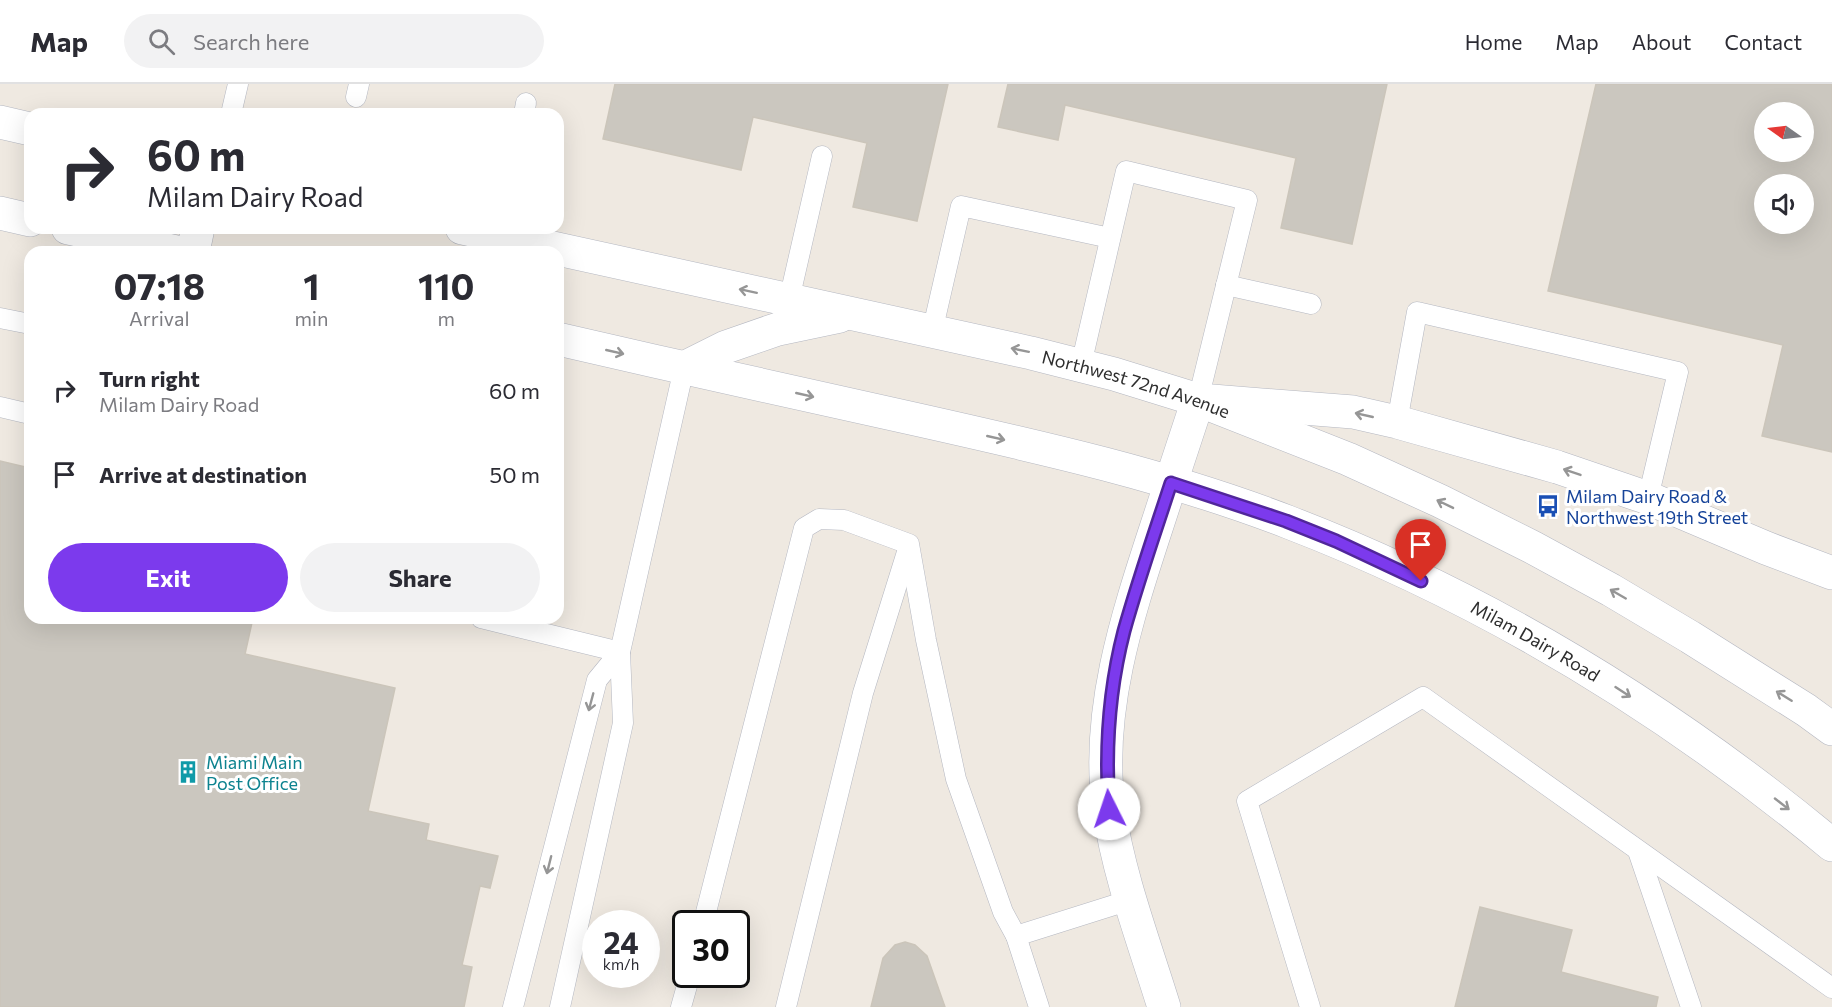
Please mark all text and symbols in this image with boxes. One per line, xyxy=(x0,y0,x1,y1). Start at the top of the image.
search box xyxy=(124,14,544,68)
text: Map xyxy=(30,24,88,58)
icon: search xyxy=(145,25,178,58)
text: Search here xyxy=(193,28,309,55)
text: Home xyxy=(1465,29,1522,54)
text: Map xyxy=(1555,29,1599,54)
text: About xyxy=(1632,29,1691,54)
text: Contact xyxy=(1724,29,1802,54)
north arrow xyxy=(1754,102,1814,162)
map controls xyxy=(1754,102,1814,234)
text: 60 m xyxy=(147,128,246,180)
icon: right xyxy=(48,132,126,210)
button: sound xyxy=(1754,174,1814,234)
text: Milam Dairy Road xyxy=(147,180,363,213)
text: 07:18 xyxy=(113,263,205,307)
text: 1 xyxy=(303,263,320,307)
text: 110 xyxy=(418,263,474,307)
one-way arrow xyxy=(738,285,758,296)
text: Arrival xyxy=(129,306,189,330)
text: min xyxy=(294,306,328,330)
text: m xyxy=(438,306,455,330)
one-way arrow xyxy=(1011,344,1030,356)
street label: Northwest 72nd Avenue xyxy=(1040,345,1233,423)
one-way arrow xyxy=(605,347,624,359)
text: Turn right xyxy=(99,365,200,392)
icon: right xyxy=(48,374,81,407)
text: 60 m xyxy=(489,377,540,404)
one-way arrow xyxy=(795,390,815,401)
text: Milam Dairy Road xyxy=(99,392,259,416)
one-way arrow xyxy=(1355,409,1374,420)
one-way arrow xyxy=(986,432,1005,444)
icon: arrive xyxy=(48,458,81,491)
text: Arrive at destination xyxy=(99,461,307,488)
text: 50 m xyxy=(490,461,540,488)
one-way arrow xyxy=(1563,466,1582,477)
place label: Milam Dairy Road & Northwest 19th Street xyxy=(1566,485,1748,528)
bus stop icon: Milam Dairy Road & Northwest 19th Street xyxy=(1535,493,1561,519)
one-way arrow xyxy=(1436,497,1454,509)
pin xyxy=(1395,519,1446,581)
icon: arrive xyxy=(1404,528,1437,561)
button: Exit xyxy=(48,543,288,612)
button: Share xyxy=(300,543,540,612)
one-way arrow xyxy=(1609,588,1626,600)
street label: Milam Dairy Road xyxy=(1467,595,1604,686)
one-way arrow xyxy=(1614,686,1631,698)
one-way arrow xyxy=(1776,690,1793,702)
one-way arrow xyxy=(585,692,596,711)
place label: Miami Main Post Office xyxy=(206,751,302,794)
building icon: Miami Main Post Office xyxy=(175,759,201,785)
position arrow xyxy=(1077,777,1141,841)
one-way arrow xyxy=(1774,797,1790,810)
one-way arrow xyxy=(542,855,554,874)
speed limit sign: 30 xyxy=(672,910,750,988)
text: 24 xyxy=(603,923,639,960)
text: km/h xyxy=(603,955,639,973)

